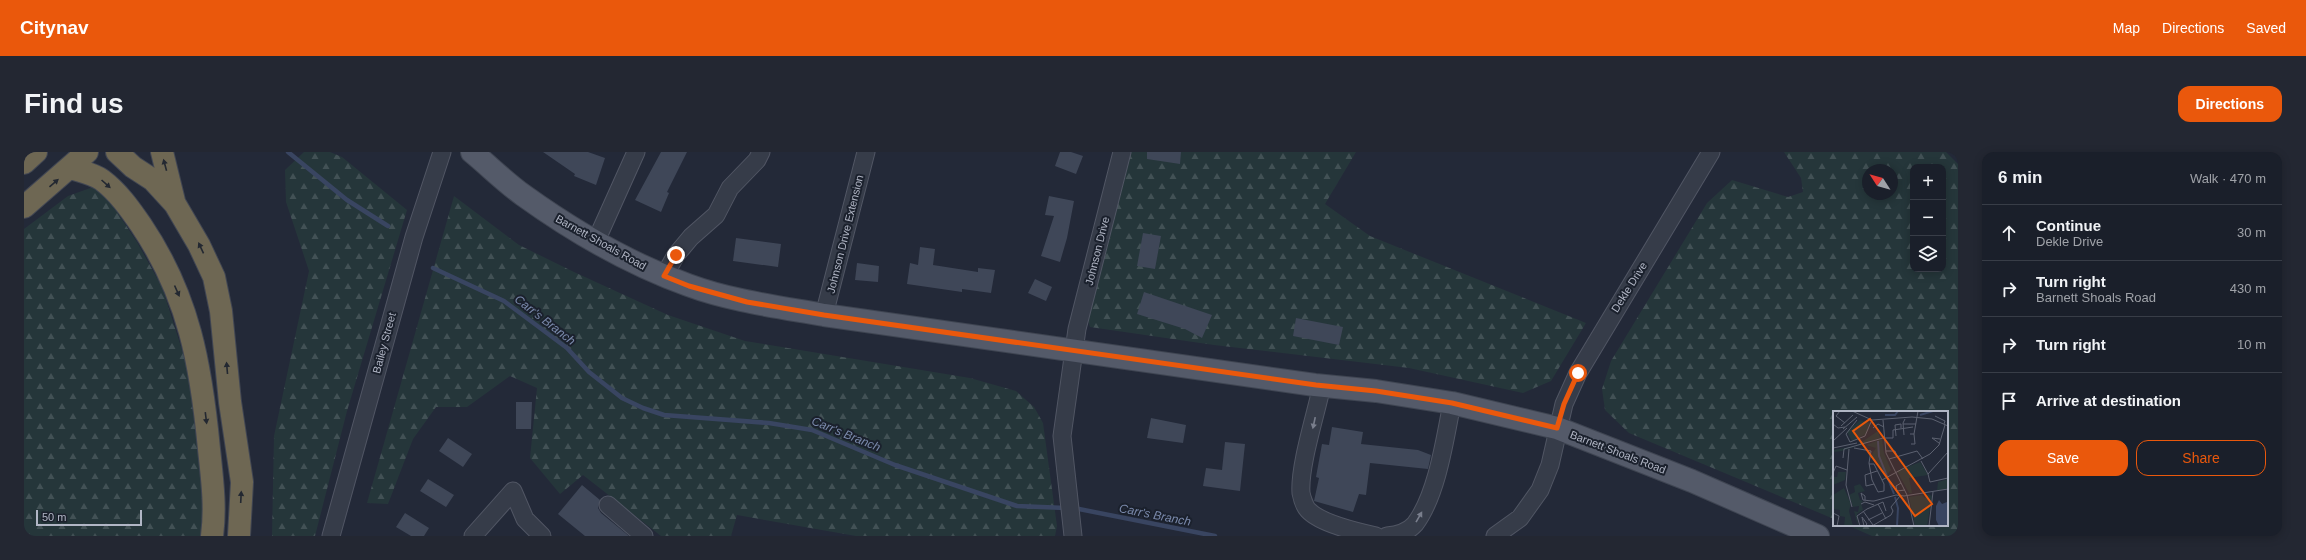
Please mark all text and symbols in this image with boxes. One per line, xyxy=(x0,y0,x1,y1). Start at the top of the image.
text: Citynav xyxy=(20,17,89,38)
text: Map xyxy=(2113,20,2140,36)
text: Directions xyxy=(2162,20,2224,36)
text: Saved xyxy=(2246,20,2286,36)
button: Directions xyxy=(2178,86,2282,122)
text: Find us xyxy=(24,88,124,119)
one-way arrow xyxy=(162,158,168,170)
north arrow xyxy=(1862,164,1898,200)
map controls xyxy=(1910,164,1946,272)
button: + xyxy=(1910,164,1946,200)
text: 6 min xyxy=(1998,168,2042,187)
text: Walk · 470 m xyxy=(2190,171,2266,186)
street label: Johnson Drive Extension xyxy=(824,174,866,294)
one-way arrow xyxy=(49,178,59,187)
one-way arrow xyxy=(101,179,111,188)
button: − xyxy=(1910,200,1946,236)
street label: Barnett Shoals Road xyxy=(554,212,648,272)
street label: Johnson Drive xyxy=(1083,215,1111,287)
text: Continue xyxy=(2036,217,2101,234)
icon: ahead xyxy=(1998,222,2020,244)
text: 30 m xyxy=(2237,225,2266,240)
text: Dekle Drive xyxy=(2036,234,2103,249)
button: layers xyxy=(1910,236,1946,272)
one-way arrow xyxy=(198,242,204,254)
route end xyxy=(667,246,685,264)
street label: Dekle Drive xyxy=(1609,260,1649,314)
text: Turn right xyxy=(2036,273,2106,290)
icon: right xyxy=(1998,278,2020,300)
text: 430 m xyxy=(2230,281,2266,296)
one-way arrow xyxy=(174,285,181,297)
text: Barnett Shoals Road xyxy=(2036,290,2156,305)
water label: Carr's Branch xyxy=(512,292,578,348)
street label: Bailey Street xyxy=(370,311,398,375)
icon: right xyxy=(1998,334,2020,356)
text: Turn right xyxy=(2036,336,2106,353)
text: 10 m xyxy=(2237,337,2266,352)
one-way arrow xyxy=(223,362,230,374)
route start xyxy=(1569,364,1587,382)
icon: arrive xyxy=(1998,390,2020,412)
text: Arrive at destination xyxy=(2036,392,2181,409)
one-way arrow xyxy=(203,411,209,424)
inset map xyxy=(1833,411,1948,526)
water label: Carr's Branch xyxy=(810,414,883,454)
one-way arrow xyxy=(1310,417,1316,430)
street label: Barnett Shoals Road xyxy=(1568,428,1668,476)
button: Save xyxy=(1998,440,2128,476)
button: Share xyxy=(2136,440,2266,476)
one-way arrow xyxy=(238,491,245,503)
water label: Carr's Branch xyxy=(1118,501,1192,529)
scale bar xyxy=(36,508,142,527)
text: 50 m xyxy=(42,511,66,523)
one-way arrow xyxy=(1415,511,1422,523)

